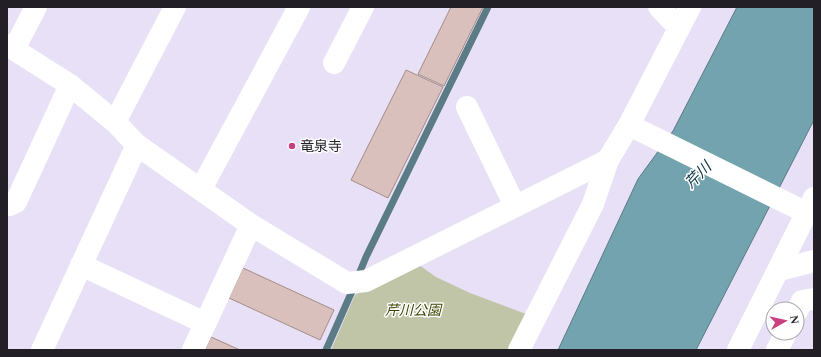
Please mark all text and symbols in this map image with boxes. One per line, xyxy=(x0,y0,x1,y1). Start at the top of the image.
place label: 竜泉寺 xyxy=(300,136,342,157)
marker: 竜泉寺 xyxy=(287,141,297,151)
water label: 芹川 xyxy=(680,155,719,194)
park label: 芹川公園 xyxy=(385,300,443,321)
north arrow xyxy=(765,301,805,341)
text: N xyxy=(785,314,803,325)

